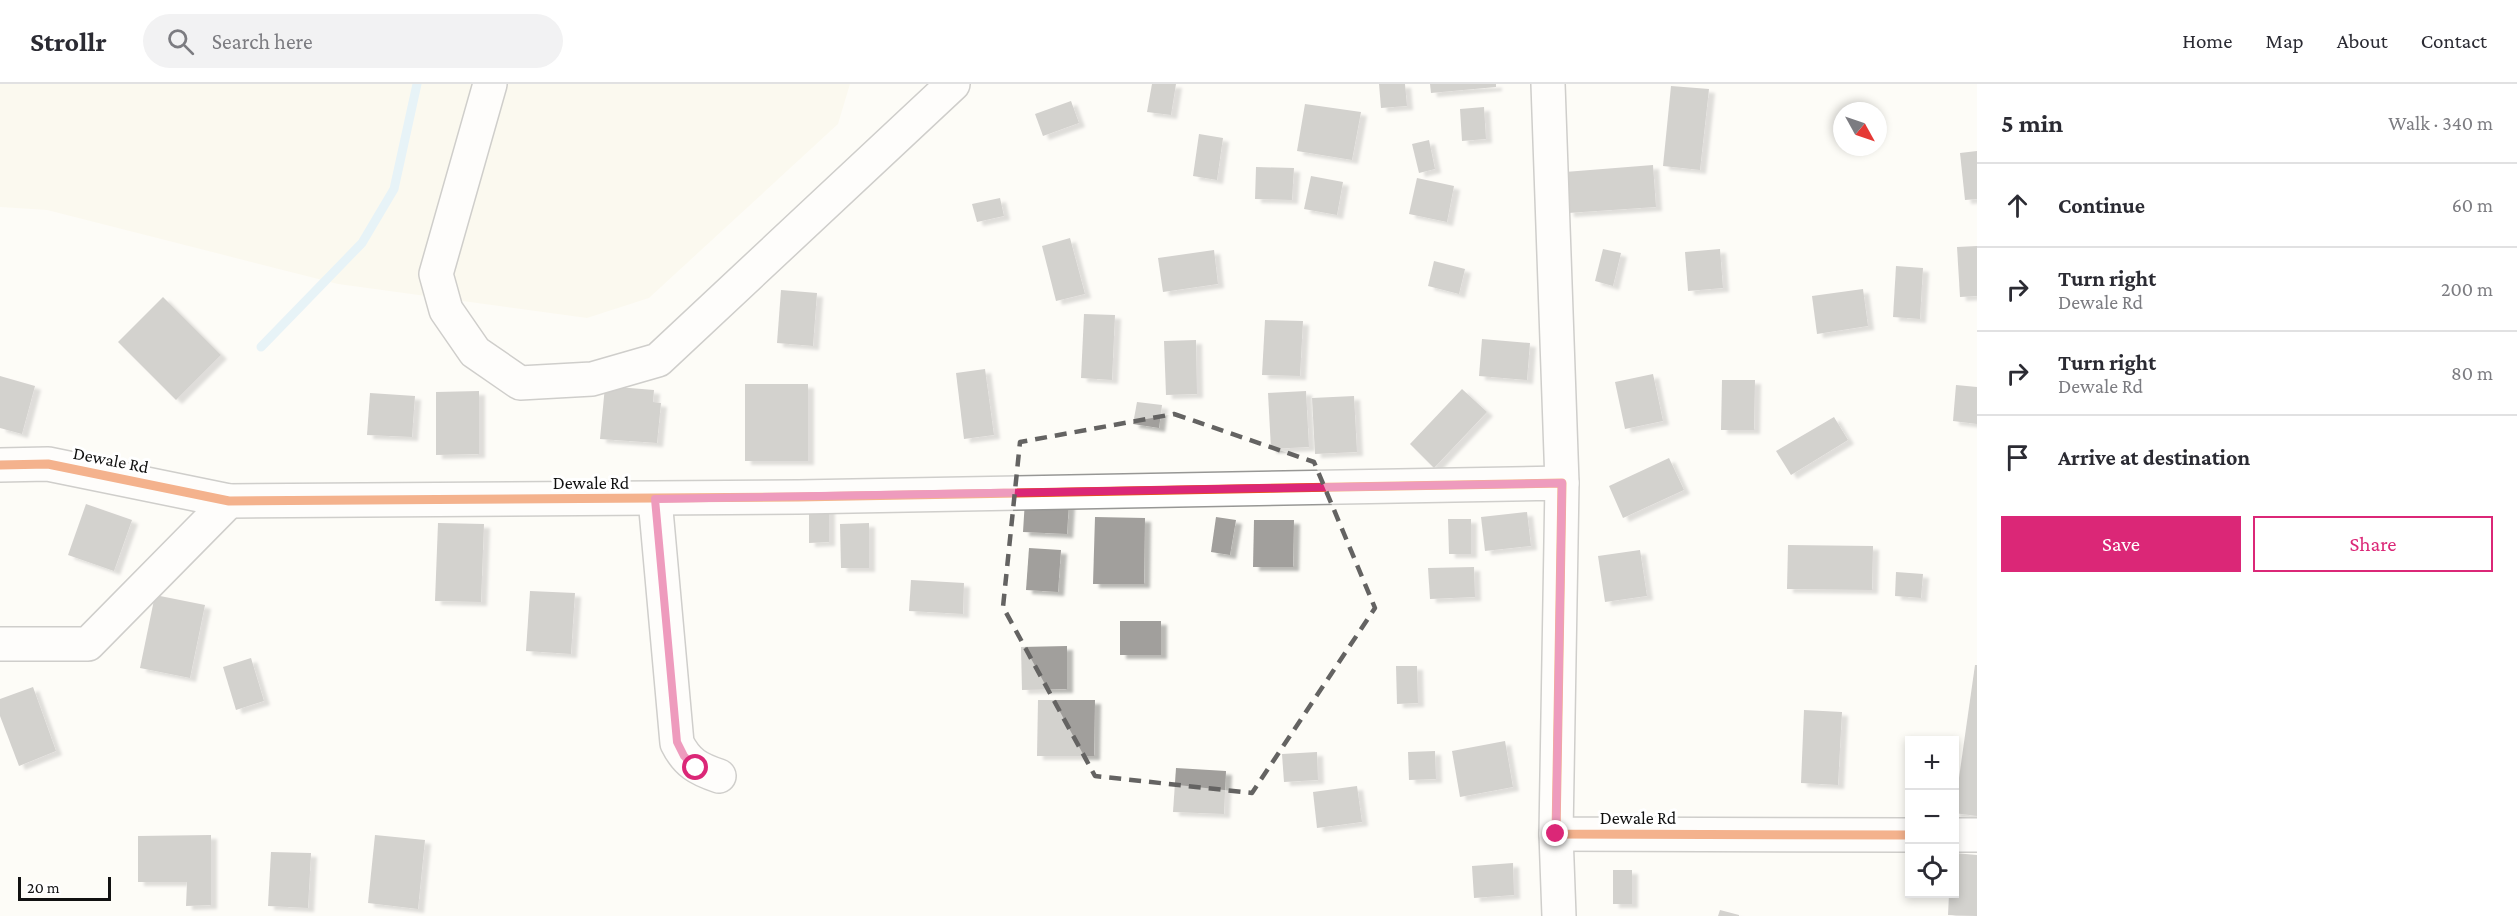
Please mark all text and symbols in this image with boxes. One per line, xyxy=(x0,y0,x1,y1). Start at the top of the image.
search box xyxy=(143,14,563,68)
icon: search xyxy=(164,25,197,58)
text: Strollr xyxy=(30,26,107,57)
text: Search here xyxy=(212,29,313,54)
text: Home xyxy=(2182,29,2232,53)
text: Map xyxy=(2265,29,2304,53)
text: About xyxy=(2337,29,2388,53)
text: Contact xyxy=(2421,29,2487,53)
north arrow xyxy=(1833,102,1887,156)
text: 5 min xyxy=(2001,109,2063,138)
text: Walk · 340 m xyxy=(2388,112,2493,134)
icon: ahead xyxy=(2001,189,2034,222)
text: Continue xyxy=(2058,193,2145,218)
text: 60 m xyxy=(2452,194,2493,216)
text: Turn right xyxy=(2058,266,2156,291)
icon: right xyxy=(2001,273,2034,306)
text: 200 m xyxy=(2441,278,2493,300)
text: Dewale Rd xyxy=(2058,291,2143,313)
text: Turn right xyxy=(2058,350,2156,375)
icon: right xyxy=(2001,357,2034,390)
text: 80 m xyxy=(2451,362,2493,384)
text: Dewale Rd xyxy=(2058,375,2143,397)
icon: arrive xyxy=(2001,441,2034,474)
street label: Dewale Rd xyxy=(72,443,151,477)
text: Arrive at destination xyxy=(2058,445,2250,470)
street label: Dewale Rd xyxy=(553,473,630,493)
button: Save xyxy=(2001,516,2241,572)
button: Share xyxy=(2253,516,2493,572)
map controls xyxy=(1905,736,1959,898)
button: + xyxy=(1905,736,1959,790)
route start xyxy=(682,754,708,780)
button: − xyxy=(1905,790,1959,844)
street label: Dewale Rd xyxy=(1600,808,1677,828)
route end xyxy=(1542,820,1568,846)
button: locate xyxy=(1905,844,1959,898)
scale bar xyxy=(18,874,111,902)
text: 20 m xyxy=(27,879,60,896)

